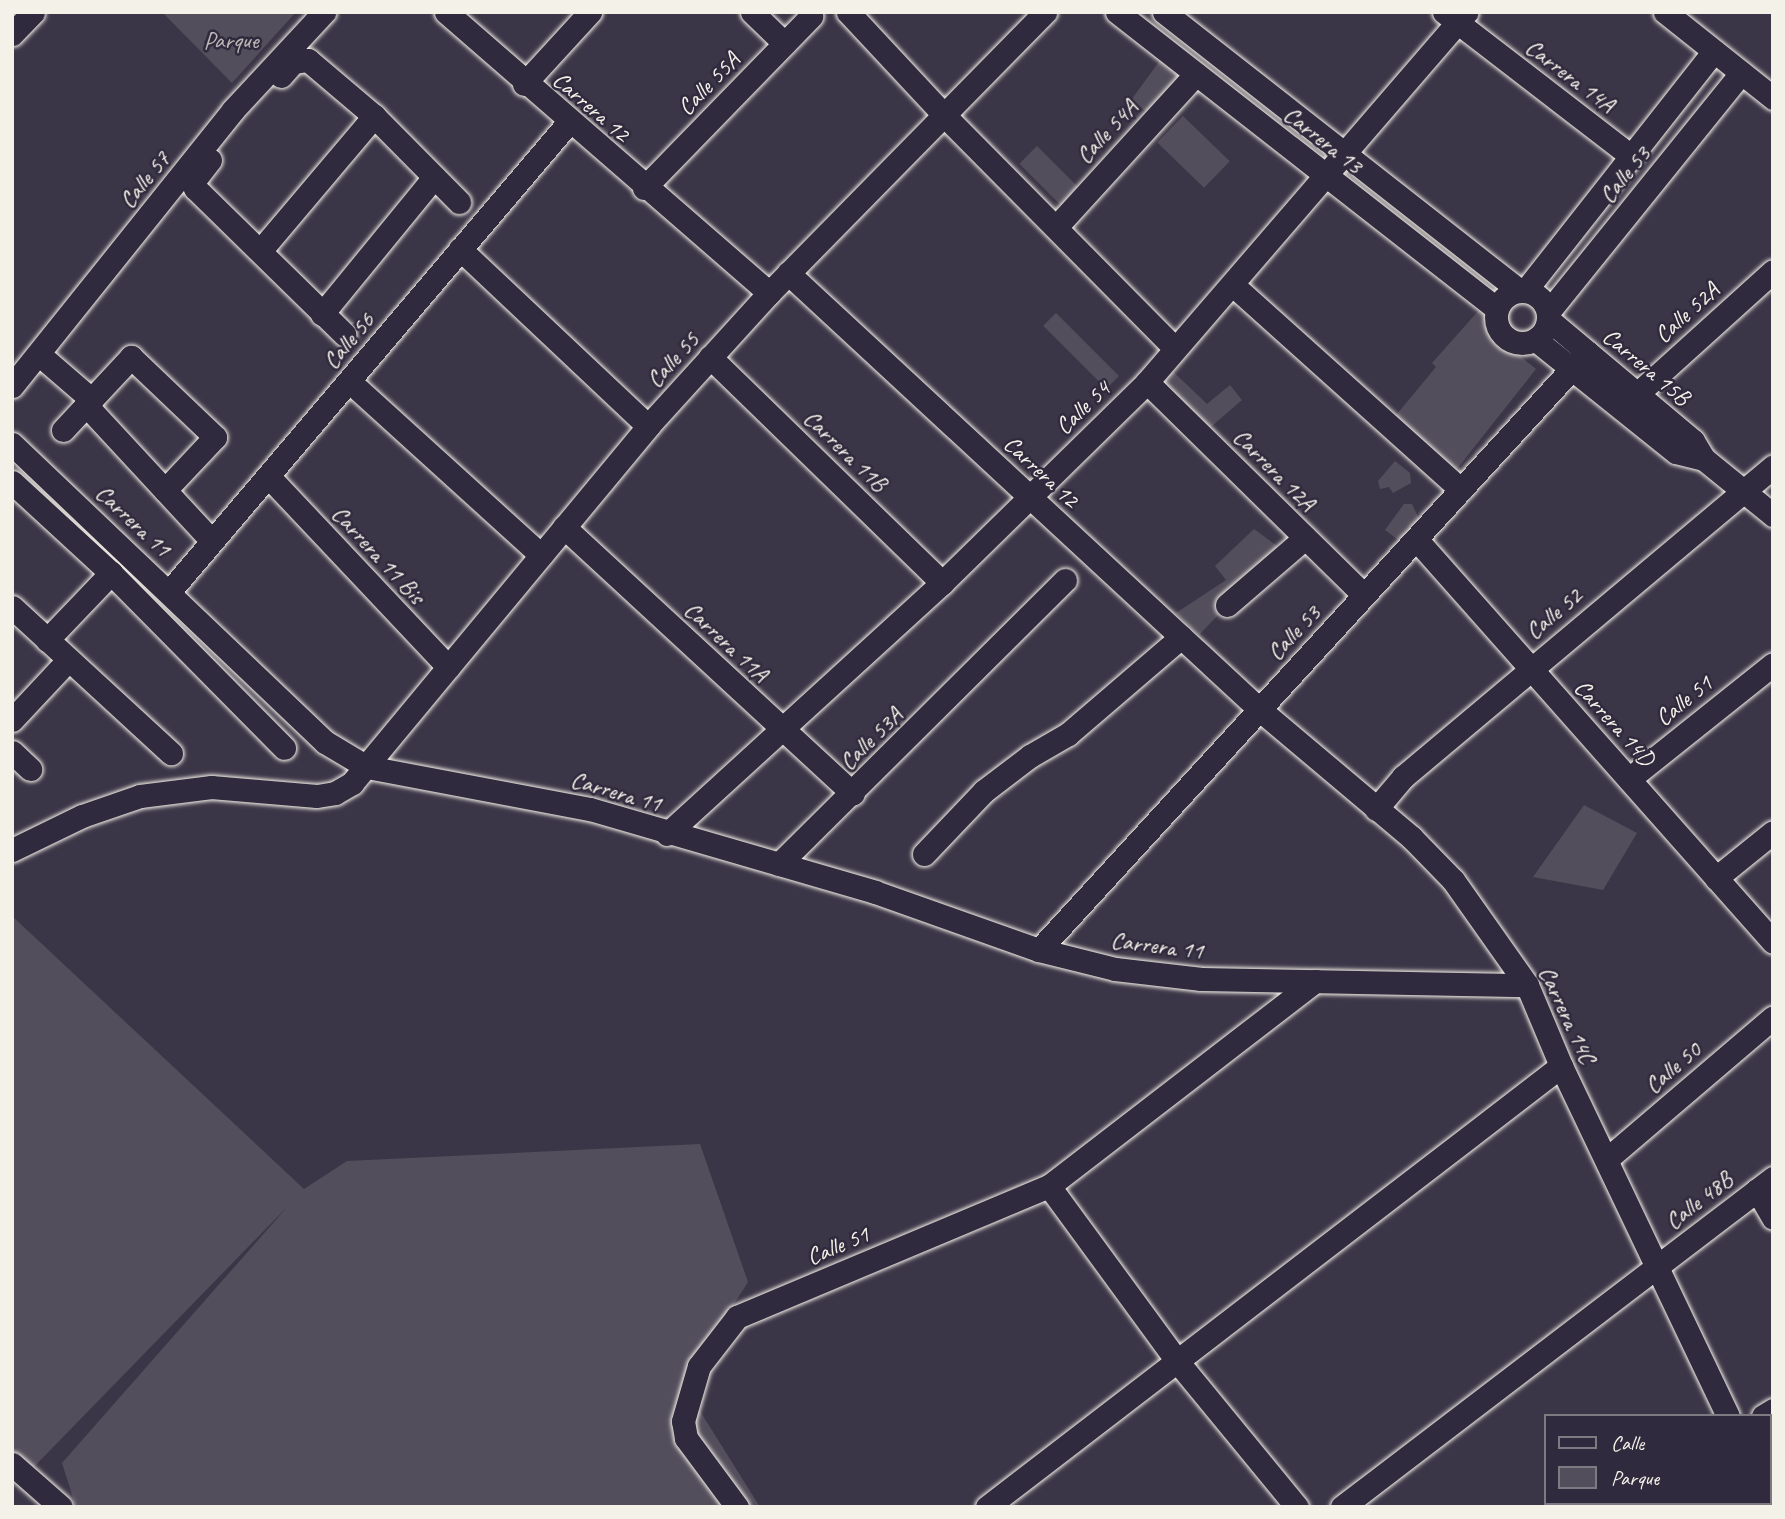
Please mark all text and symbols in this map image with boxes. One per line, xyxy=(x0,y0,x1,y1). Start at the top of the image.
park label: Parque xyxy=(203,27,259,55)
street label: Carrera 14A xyxy=(1519,33,1621,119)
street label: Calle 55A xyxy=(672,46,746,122)
street label: Carrera 12 xyxy=(547,66,635,148)
street label: Calle 54A xyxy=(1070,94,1144,170)
street label: Carrera 13 xyxy=(1278,100,1368,180)
street label: Calle 53 xyxy=(1593,141,1657,209)
street label: Calle 57 xyxy=(113,146,177,214)
street label: Calle 52A xyxy=(1649,276,1725,350)
street label: Calle 56 xyxy=(317,307,381,375)
street label: Carrera 15B xyxy=(1596,322,1696,412)
street label: Calle 55 xyxy=(641,326,705,394)
street label: Calle 54 xyxy=(1050,375,1116,441)
street label: Carrera 11B xyxy=(797,404,893,498)
street label: Carrera 12A xyxy=(1227,423,1321,517)
street label: Carrera 12 xyxy=(997,430,1085,514)
street label: Carrera 11 xyxy=(89,479,177,563)
street label: Carrera 11 Bis xyxy=(325,500,431,610)
street label: Calle 52 xyxy=(1520,582,1588,646)
street label: Carrera 11A xyxy=(678,596,774,688)
street label: Calle 53 xyxy=(1261,599,1327,667)
street label: Calle 51 xyxy=(1650,669,1718,733)
street label: Carrera 14D xyxy=(1568,674,1660,772)
street label: Calle 53A xyxy=(834,702,908,776)
street label: Carrera 11 xyxy=(567,765,665,819)
street label: Carrera 11 xyxy=(1109,926,1205,966)
street label: Carrera 14C xyxy=(1532,962,1602,1068)
street label: Calle 50 xyxy=(1639,1036,1707,1100)
street label: Calle 48B xyxy=(1660,1166,1738,1236)
street label: Calle 51 xyxy=(802,1220,874,1272)
legend xyxy=(1544,1414,1771,1505)
text: Calle xyxy=(1611,1430,1644,1456)
text: Parque xyxy=(1611,1465,1659,1491)

